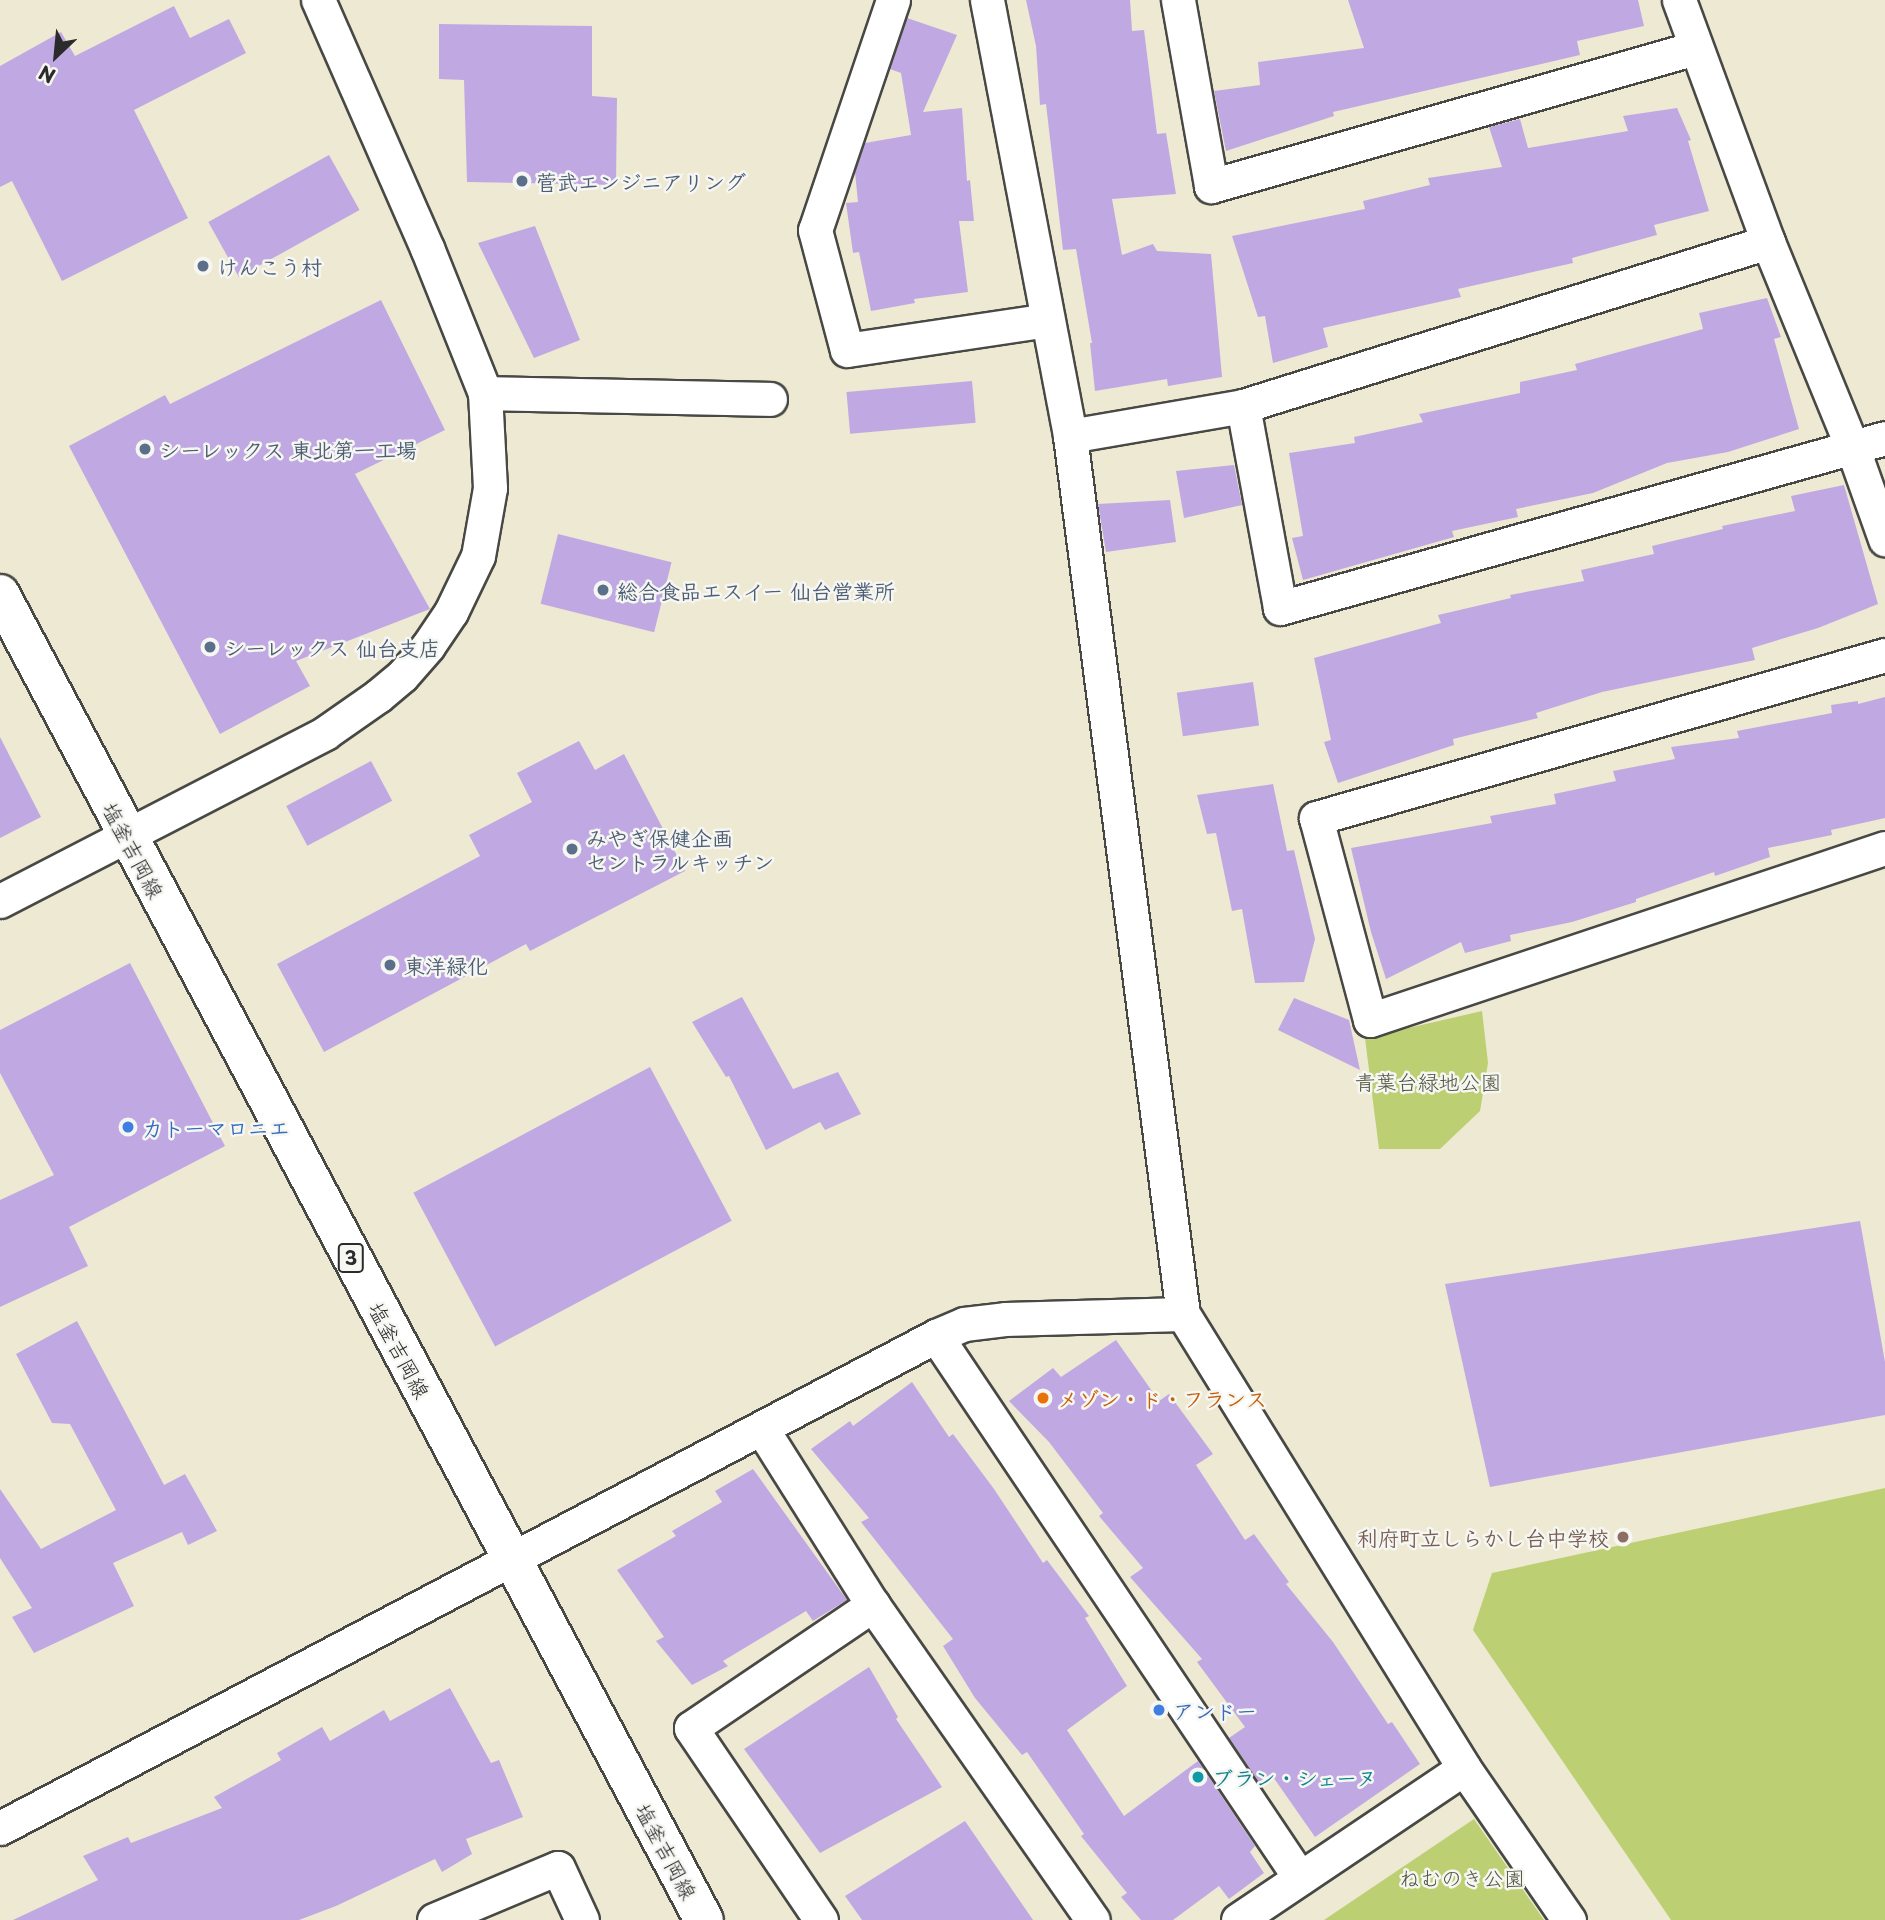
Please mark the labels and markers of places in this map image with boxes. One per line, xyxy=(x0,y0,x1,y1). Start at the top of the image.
place label: 菅武エンジニアリング xyxy=(536,168,746,194)
marker: 菅武エンジニアリング xyxy=(514,173,530,189)
place label: けんこう村 xyxy=(217,253,322,279)
marker: けんこう村 xyxy=(195,258,211,274)
place label: シーレックス 東北第一工場 xyxy=(159,436,418,462)
marker: シーレックス 東北第一工場 xyxy=(137,441,153,457)
place label: 総合食品エスイー 仙台営業所 xyxy=(617,577,895,603)
marker: 総合食品エスイー 仙台営業所 xyxy=(595,582,611,598)
place label: シーレックス 仙台支店 xyxy=(224,634,441,660)
marker: シーレックス 仙台支店 xyxy=(202,639,218,655)
place label: みやぎ保健企画 セントラルキッチン xyxy=(586,824,775,874)
marker: みやぎ保健企画 セントラルキッチン xyxy=(564,841,580,857)
place label: 東洋緑化 xyxy=(404,952,488,978)
marker: 東洋緑化 xyxy=(382,957,398,973)
place label: カトーマロニエ xyxy=(142,1114,289,1140)
marker: カトーマロニエ xyxy=(120,1119,136,1135)
place label: メゾン・ド・フランス xyxy=(1057,1385,1267,1411)
marker: メゾン・ド・フランス xyxy=(1035,1390,1051,1406)
place label: 利府町立しらかし台中学校 xyxy=(1357,1524,1609,1550)
marker: 利府町立しらかし台中学校 xyxy=(1615,1529,1631,1545)
place label: アンドー xyxy=(1173,1697,1257,1723)
marker: アンドー xyxy=(1151,1702,1167,1718)
place label: ブラン・シェーヌ xyxy=(1212,1764,1379,1790)
marker: ブラン・シェーヌ xyxy=(1190,1769,1206,1785)

